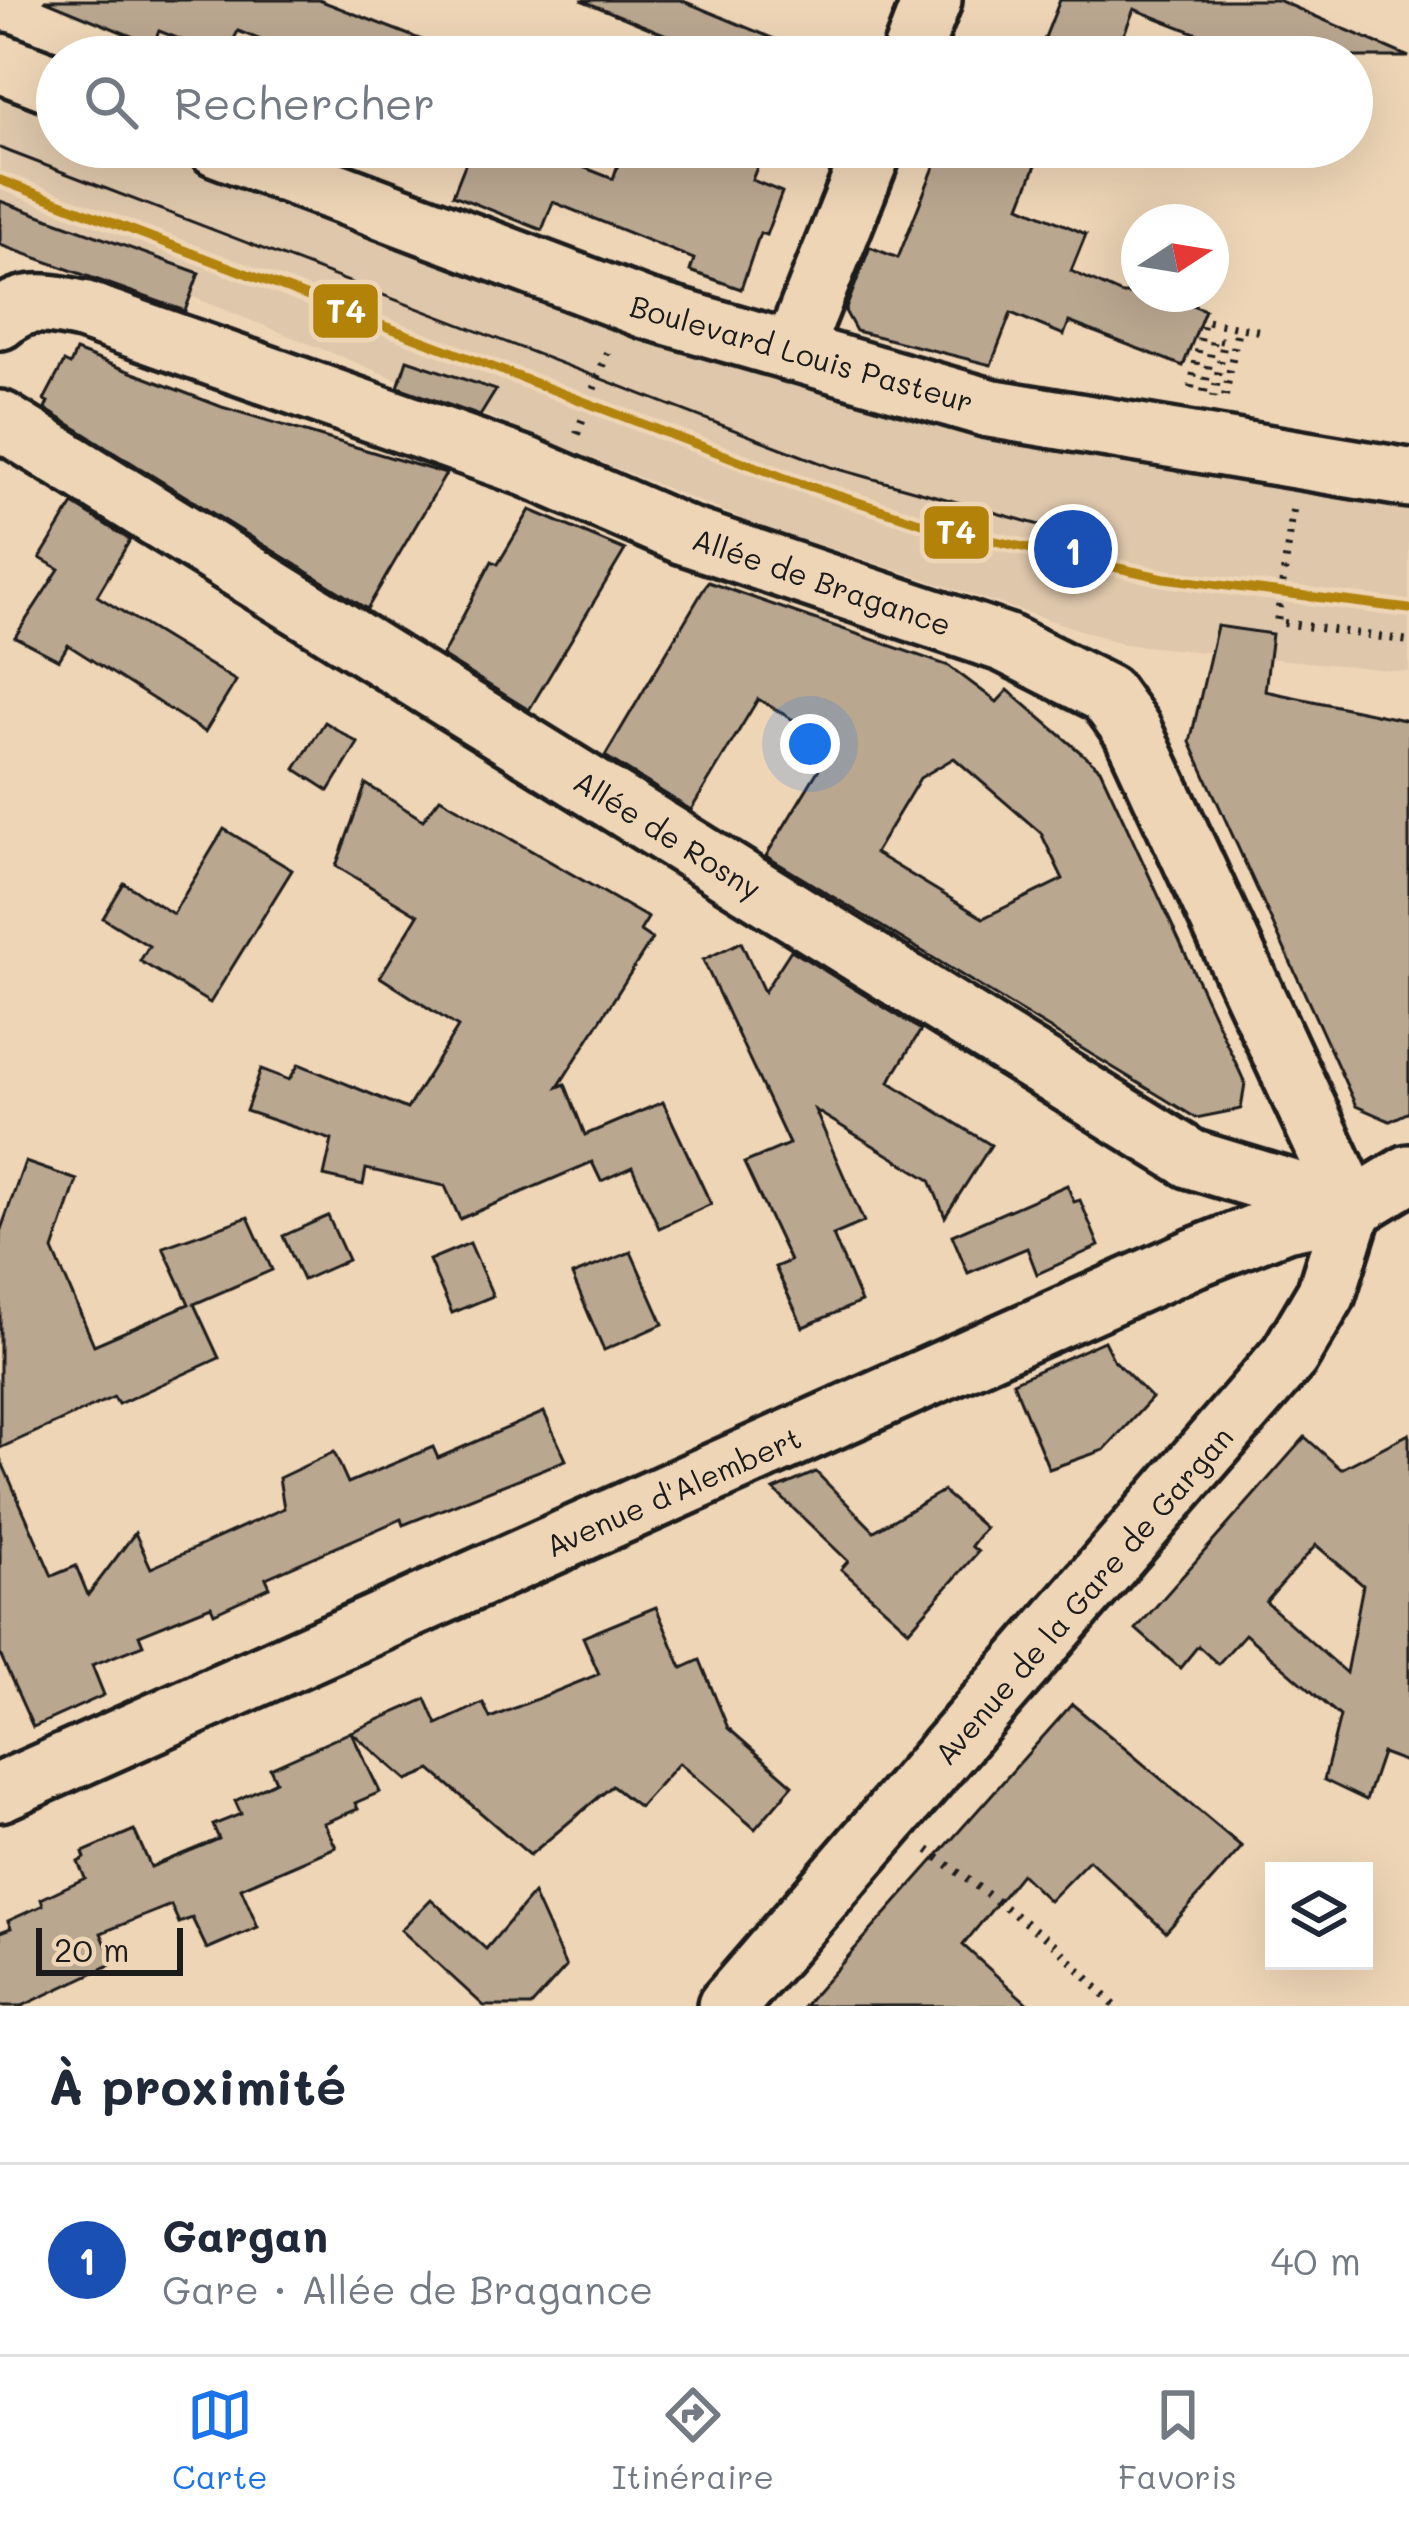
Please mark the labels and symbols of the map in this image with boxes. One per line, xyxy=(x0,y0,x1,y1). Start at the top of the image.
north arrow xyxy=(1121,204,1229,312)
line badge: T4 xyxy=(311,282,380,340)
street label: Boulevard Louis Pasteur xyxy=(626,285,978,421)
text: T4 xyxy=(326,288,366,331)
line badge: T4 xyxy=(922,504,991,561)
pin: 1 xyxy=(1034,504,1112,594)
text: T4 xyxy=(936,509,976,552)
street label: Allée de Bragance xyxy=(687,518,957,644)
your location xyxy=(780,714,840,774)
street label: Allée de Rosny xyxy=(567,760,769,908)
street label: Avenue d'Alembert xyxy=(539,1417,807,1565)
street label: Avenue de la Gare de Gargan xyxy=(925,1417,1241,1773)
scale bar xyxy=(36,1922,183,1975)

